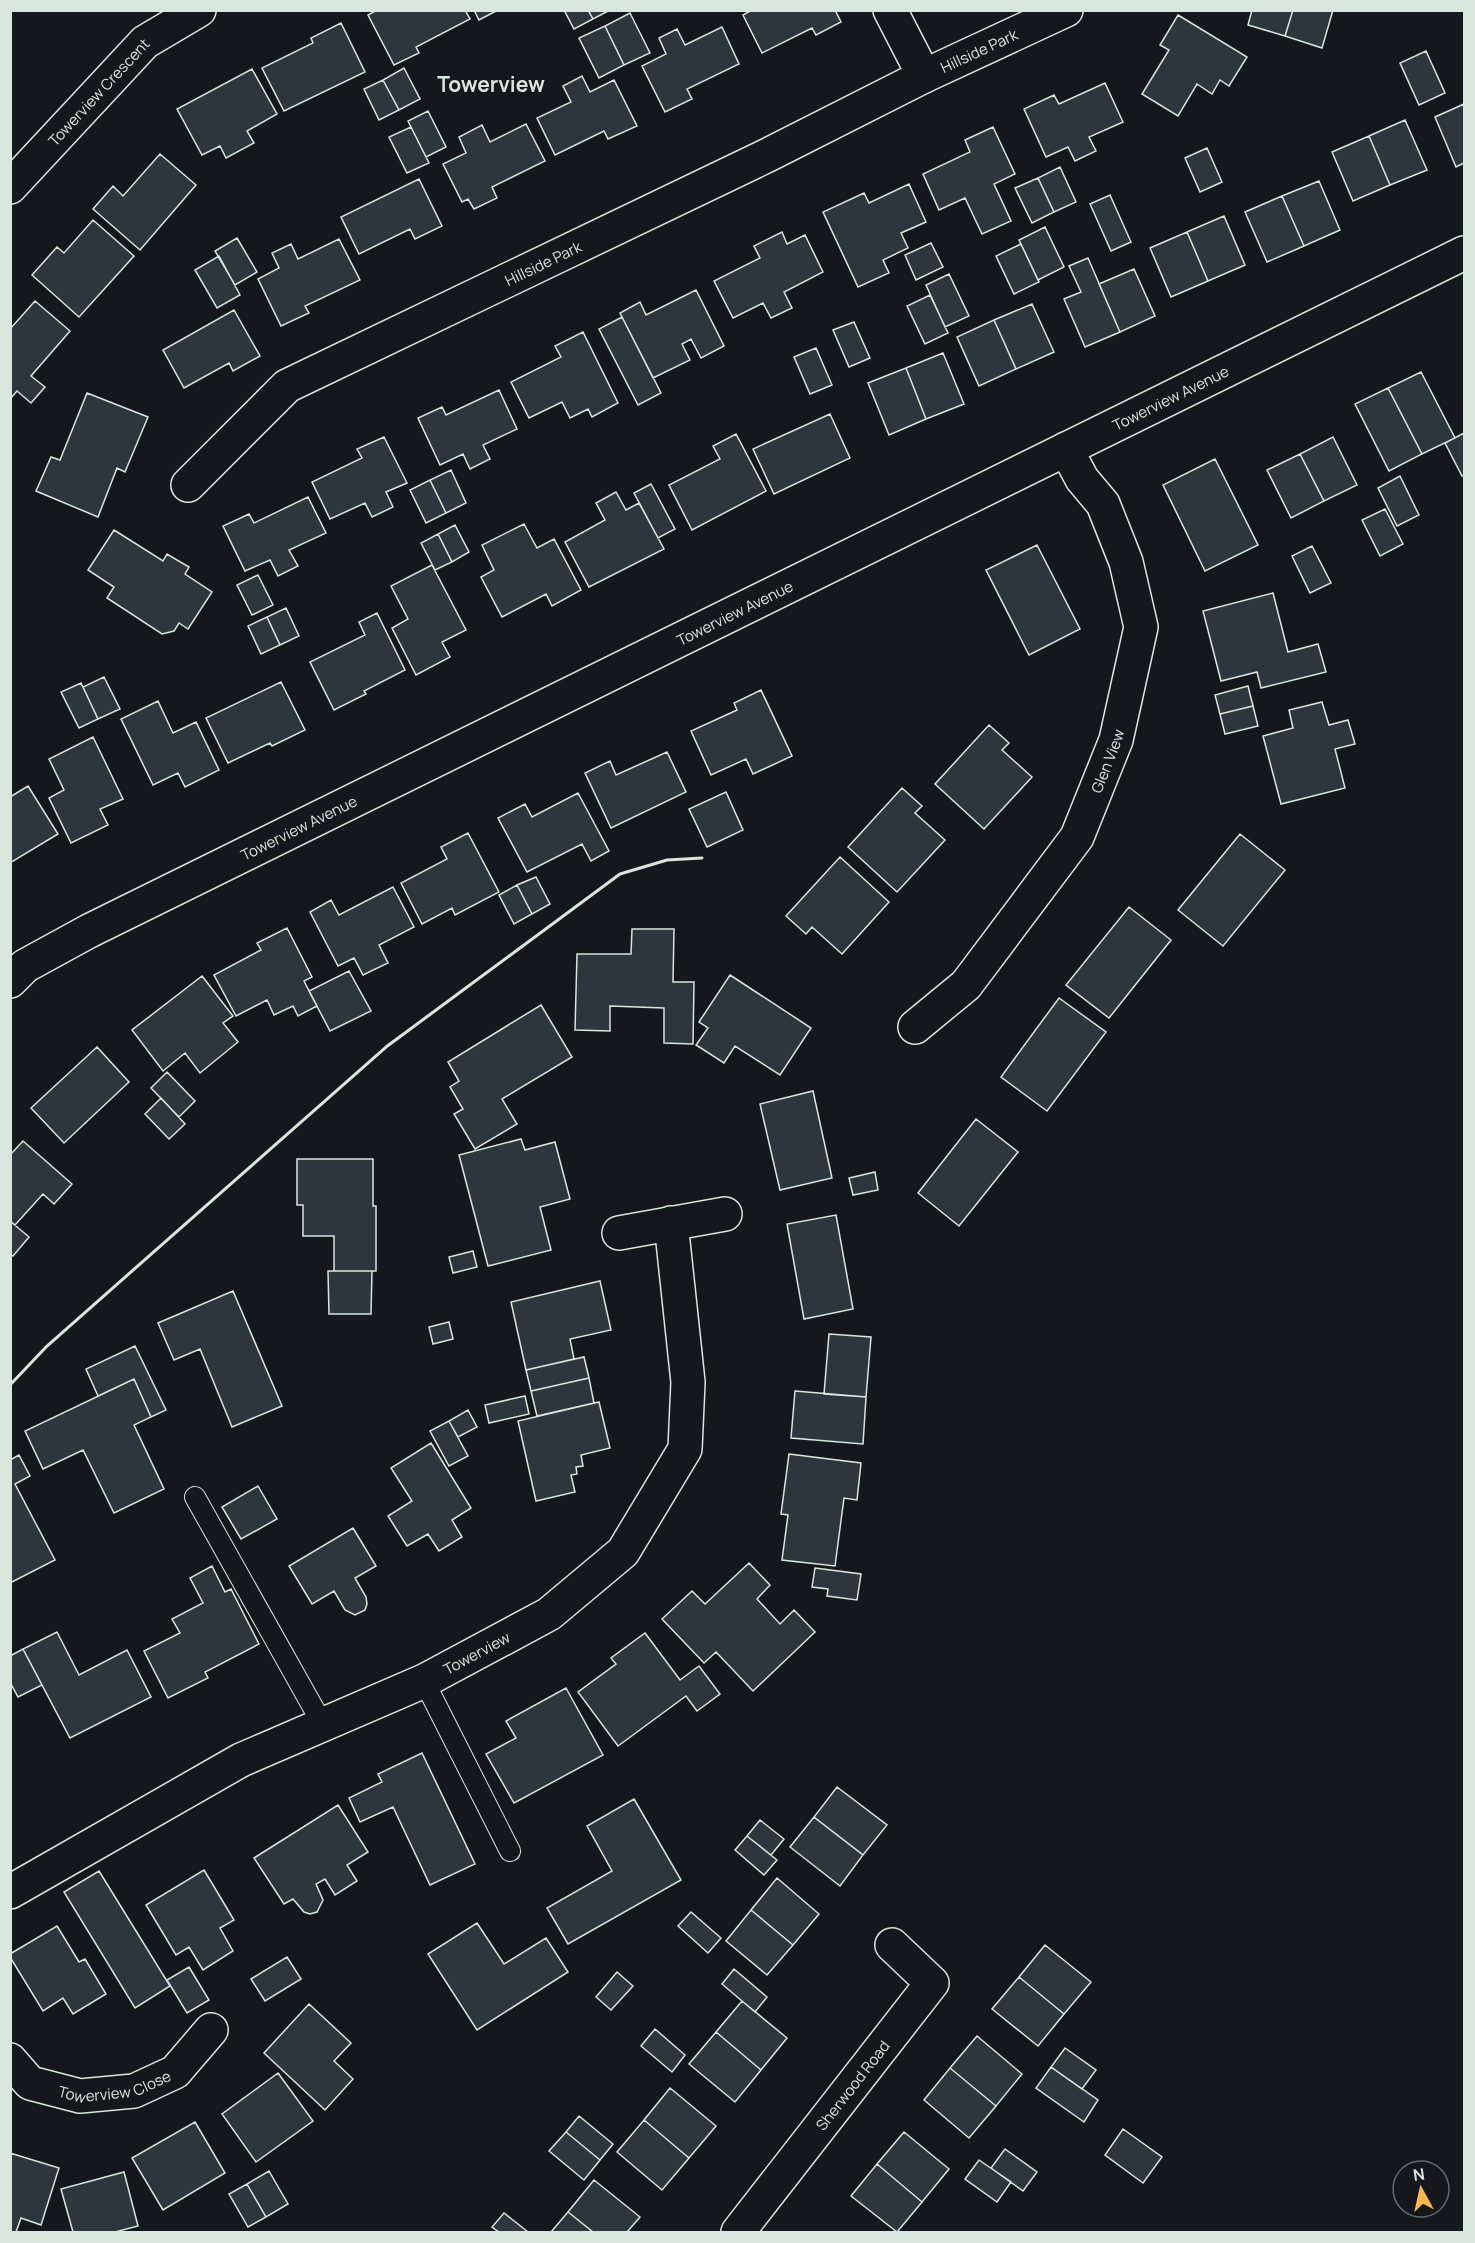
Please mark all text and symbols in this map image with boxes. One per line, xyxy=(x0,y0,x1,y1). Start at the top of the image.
street label: Hillside Park xyxy=(937,23,1021,77)
street label: Towerview Crescent xyxy=(43,33,154,150)
district label: Towerview xyxy=(437,70,545,98)
street label: Hillside Park xyxy=(501,235,585,290)
street label: Towerview Avenue xyxy=(1109,360,1232,435)
street label: Towerview Avenue xyxy=(673,575,797,650)
street label: Glen View xyxy=(1085,727,1129,796)
street label: Towerview Avenue xyxy=(237,790,361,865)
street label: Towerview xyxy=(439,1626,514,1679)
street label: Sherwood Road xyxy=(811,2036,894,2135)
street label: Towerview Close xyxy=(56,2065,174,2108)
north arrow xyxy=(1391,2159,1451,2219)
text: N xyxy=(1412,2162,1426,2186)

